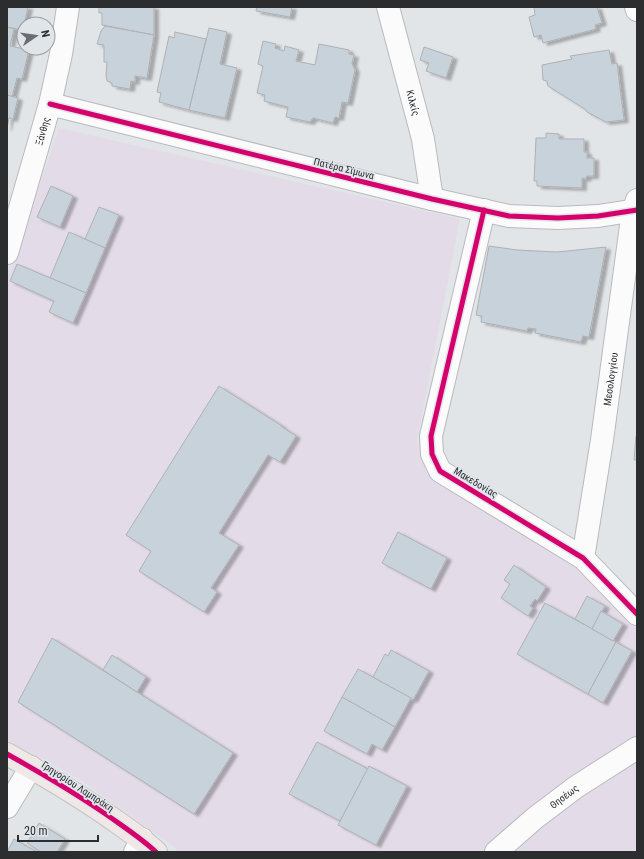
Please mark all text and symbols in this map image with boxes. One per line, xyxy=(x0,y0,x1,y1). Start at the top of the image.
north arrow xyxy=(16,16,56,56)
text: N xyxy=(38,29,52,39)
street label: Κιλκίς xyxy=(404,89,422,117)
street label: Ξάνθης xyxy=(33,115,53,147)
street label: Πατέρα Σϊμωνα xyxy=(312,156,375,181)
street label: Μεσολογγίου xyxy=(602,352,620,407)
street label: Μακεδονίας xyxy=(451,465,500,501)
street label: Γρηγορίου Λαμπράκη xyxy=(40,759,116,814)
street label: Θησέως xyxy=(548,782,581,811)
scale bar xyxy=(18,817,98,843)
text: 20 m xyxy=(24,824,48,838)

